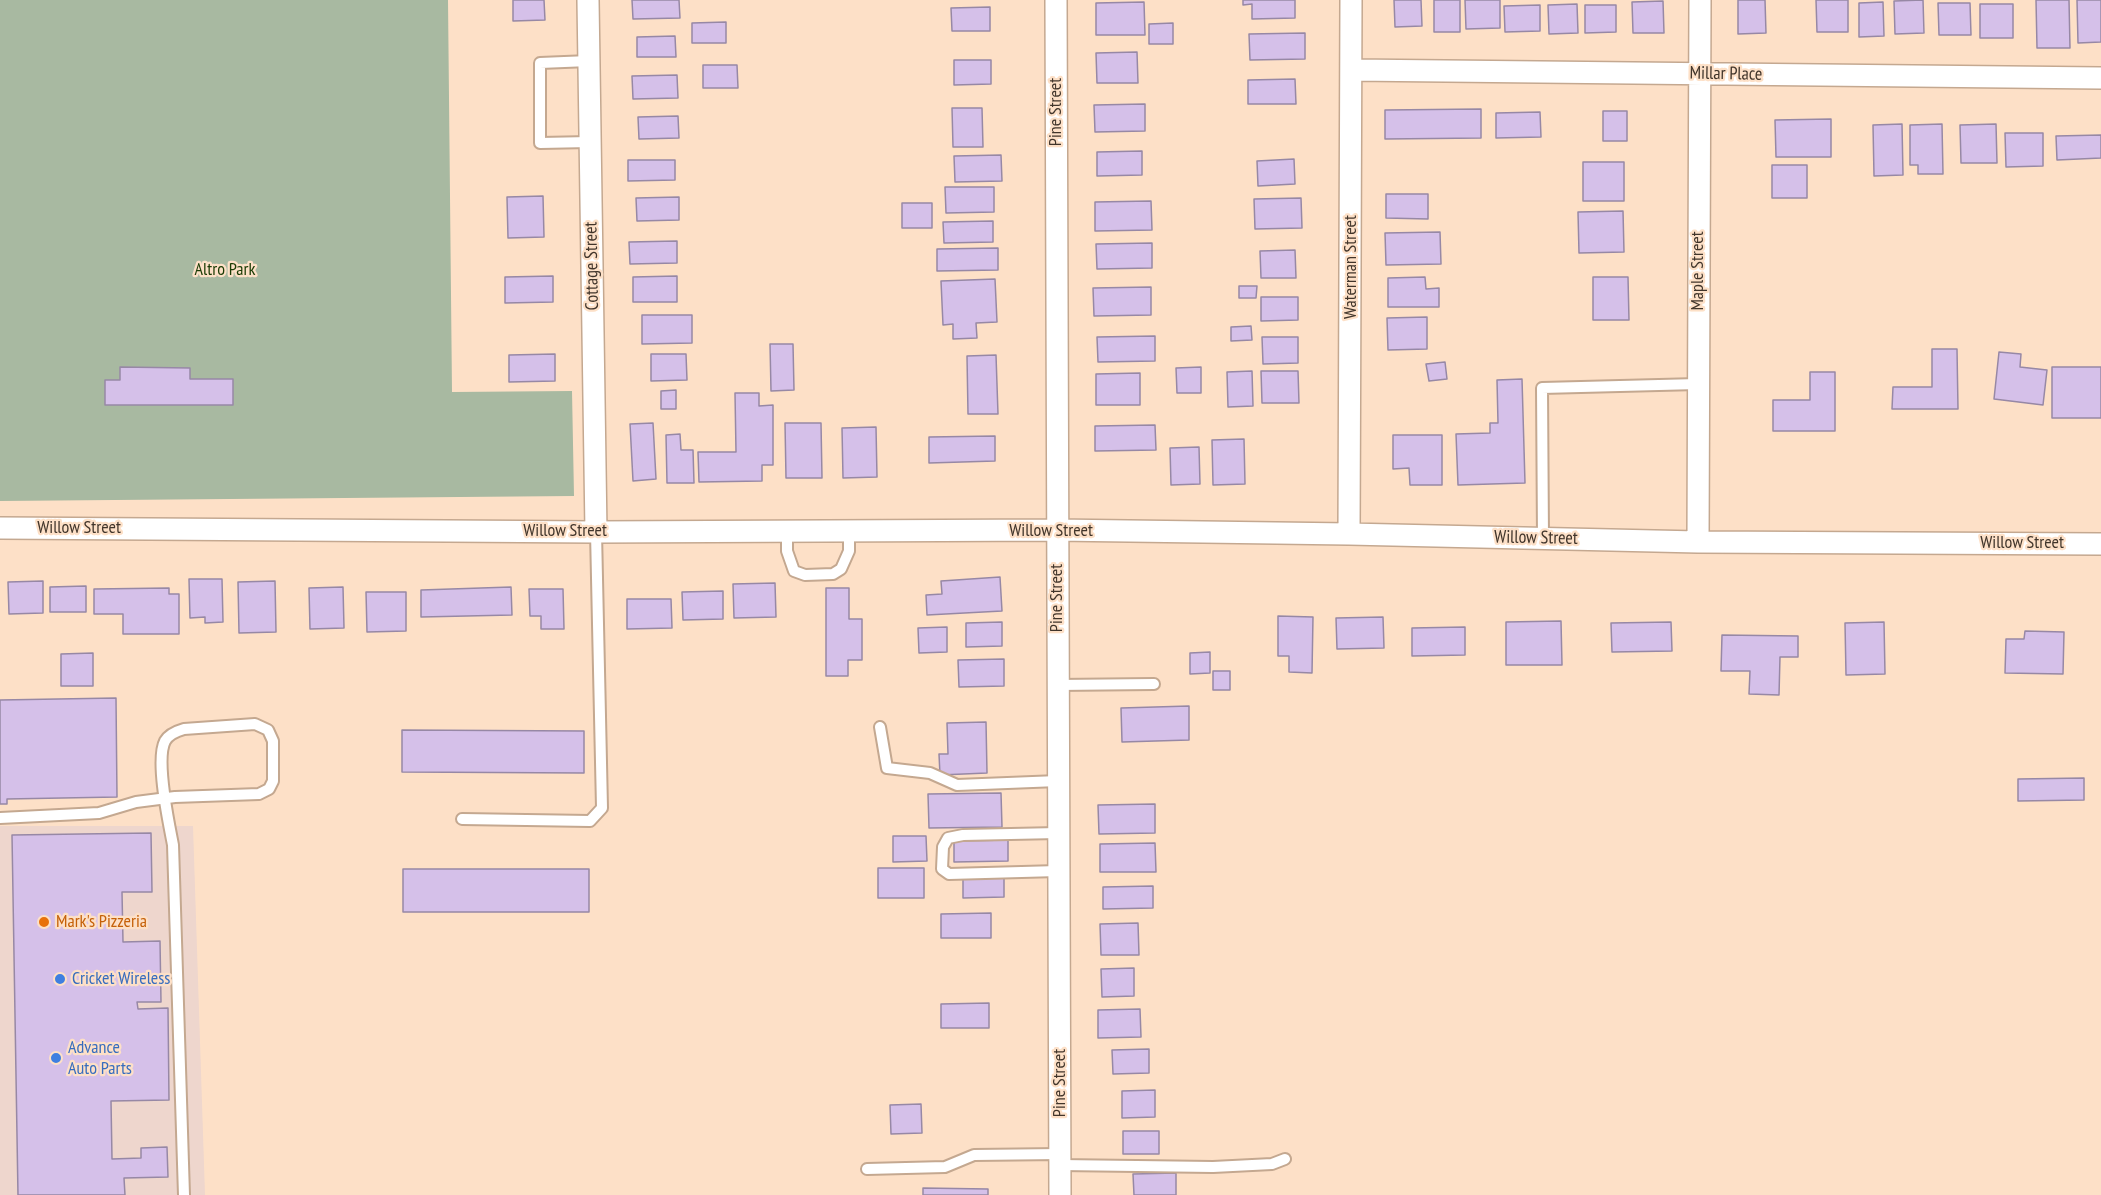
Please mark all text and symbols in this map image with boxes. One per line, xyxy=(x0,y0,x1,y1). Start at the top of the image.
street label: Millar Place xyxy=(1689,63,1763,85)
street label: Pine Street xyxy=(1045,78,1067,146)
street label: Waterman Street xyxy=(1340,215,1362,319)
street label: Cottage Street xyxy=(580,221,604,311)
street label: Maple Street xyxy=(1687,231,1709,311)
park label: Altro Park xyxy=(195,259,255,281)
street label: Willow Street xyxy=(37,517,121,539)
street label: Willow Street xyxy=(523,520,607,542)
street label: Willow Street xyxy=(1009,520,1093,542)
street label: Willow Street xyxy=(1494,526,1578,550)
street label: Willow Street xyxy=(1980,532,2064,554)
street label: Pine Street xyxy=(1046,564,1068,632)
place label: Mark's Pizzeria xyxy=(56,911,147,933)
marker: Mark's Pizzeria xyxy=(37,915,51,929)
place label: Cricket Wireless xyxy=(72,968,170,990)
marker: Cricket Wireless xyxy=(53,972,67,986)
place label: Advance Auto Parts xyxy=(68,1037,132,1080)
street label: Pine Street xyxy=(1049,1049,1071,1117)
marker: Advance Auto Parts xyxy=(49,1051,63,1065)

